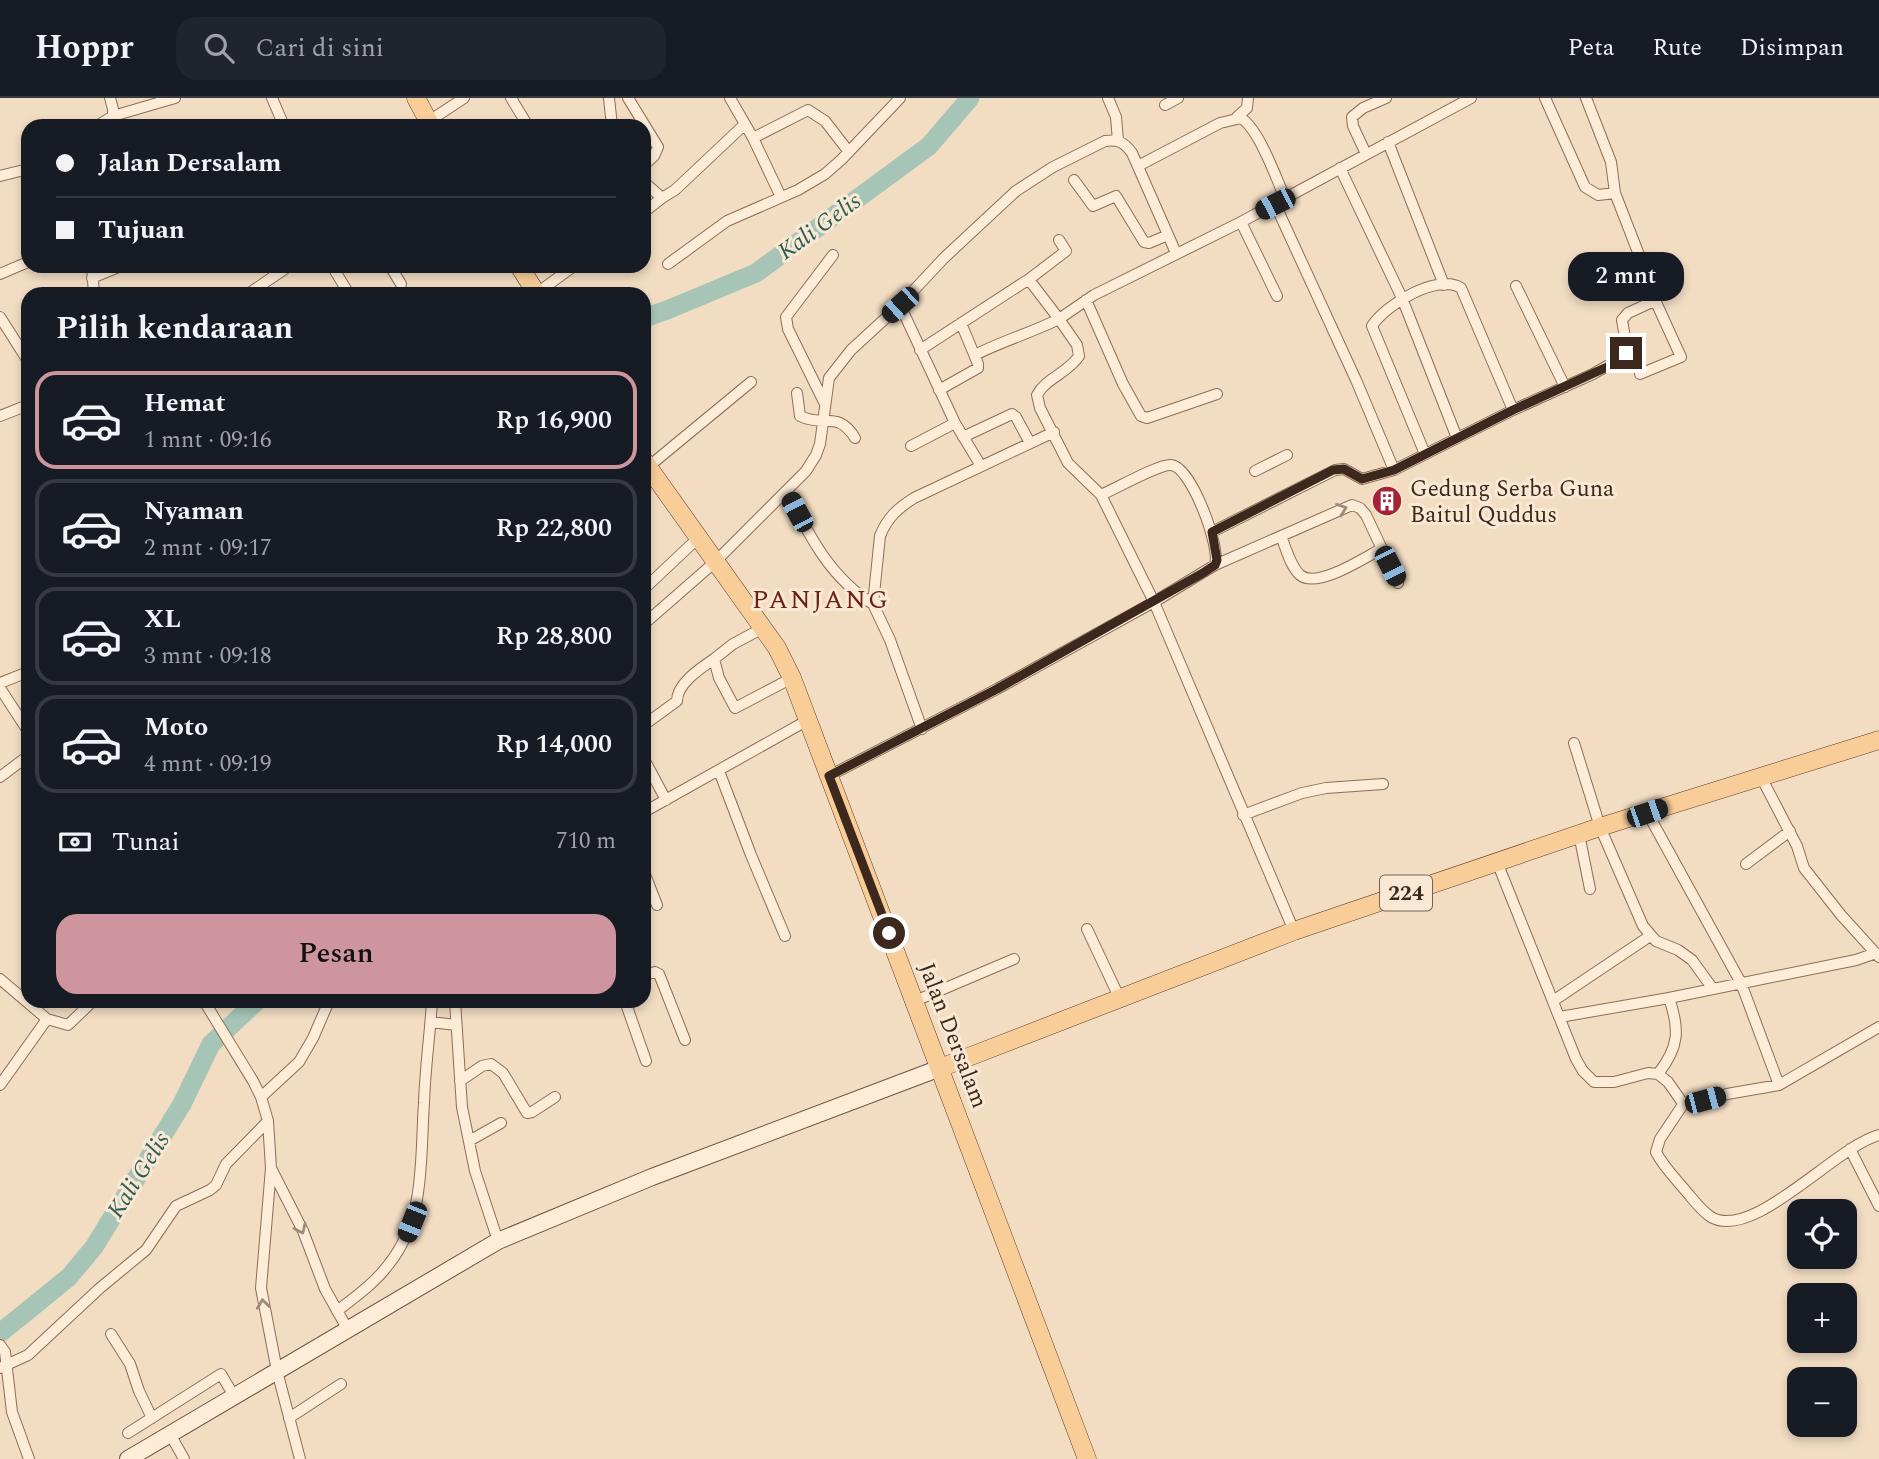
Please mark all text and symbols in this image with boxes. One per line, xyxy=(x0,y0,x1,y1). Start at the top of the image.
search box xyxy=(176,17,666,80)
text: Hoppr xyxy=(35,23,134,73)
text: Cari di sini xyxy=(256,28,384,68)
icon: search xyxy=(200,29,238,67)
text: Peta xyxy=(1568,30,1614,66)
text: Rute xyxy=(1652,30,1702,66)
text: Disimpan xyxy=(1740,30,1844,66)
text: Jalan Dersalam xyxy=(98,143,281,183)
water label: Kali Gelis xyxy=(770,184,869,269)
car xyxy=(1252,185,1299,223)
text: Tujuan xyxy=(98,210,185,250)
callout: 2 mnt xyxy=(1568,252,1684,300)
text: 2 mnt xyxy=(1596,259,1656,294)
car xyxy=(878,283,923,327)
text: Pilih kendaraan xyxy=(56,304,293,353)
route end xyxy=(1610,337,1642,369)
text: Hemat xyxy=(144,383,225,423)
icon: car xyxy=(60,389,123,452)
text: Rp 16,900 xyxy=(496,400,612,440)
text: 1 mnt · 09:16 xyxy=(144,423,272,458)
place label: Gedung Serba Guna Baitul Quddus xyxy=(1410,472,1614,533)
building icon: Gedung Serba Guna Baitul Quddus xyxy=(1370,484,1404,518)
car xyxy=(778,489,817,535)
text: Nyaman xyxy=(144,491,244,531)
icon: car xyxy=(60,497,123,560)
one-way arrow xyxy=(1335,504,1347,518)
text: Rp 22,800 xyxy=(496,508,612,548)
text: 2 mnt · 09:17 xyxy=(144,531,272,566)
car xyxy=(1372,543,1409,589)
district label: PANJANG xyxy=(752,580,890,620)
text: XL xyxy=(144,599,181,639)
icon: car xyxy=(60,605,123,668)
text: Rp 28,800 xyxy=(496,616,612,656)
text: 3 mnt · 09:18 xyxy=(144,639,272,674)
text: Moto xyxy=(144,707,208,747)
icon: car xyxy=(60,713,123,776)
text: Rp 14,000 xyxy=(496,724,612,764)
text: 4 mnt · 09:19 xyxy=(144,747,272,782)
car xyxy=(1624,796,1671,830)
text: Tunai xyxy=(112,822,180,862)
icon: cash xyxy=(56,823,94,861)
text: 710 m xyxy=(556,824,616,859)
road number: 224 xyxy=(1380,876,1432,910)
button: Pesan xyxy=(56,914,616,994)
route start xyxy=(873,917,905,949)
street label: Jalan Dersalam xyxy=(909,958,996,1113)
car xyxy=(1682,1084,1729,1116)
water label: Kali Gelis xyxy=(98,1125,180,1226)
car xyxy=(395,1199,430,1245)
map controls xyxy=(1787,1199,1857,1437)
button: locate xyxy=(1787,1199,1857,1269)
one-way arrow xyxy=(293,1222,307,1234)
button: + xyxy=(1787,1283,1857,1353)
one-way arrow xyxy=(256,1298,271,1310)
button: − xyxy=(1787,1367,1857,1437)

